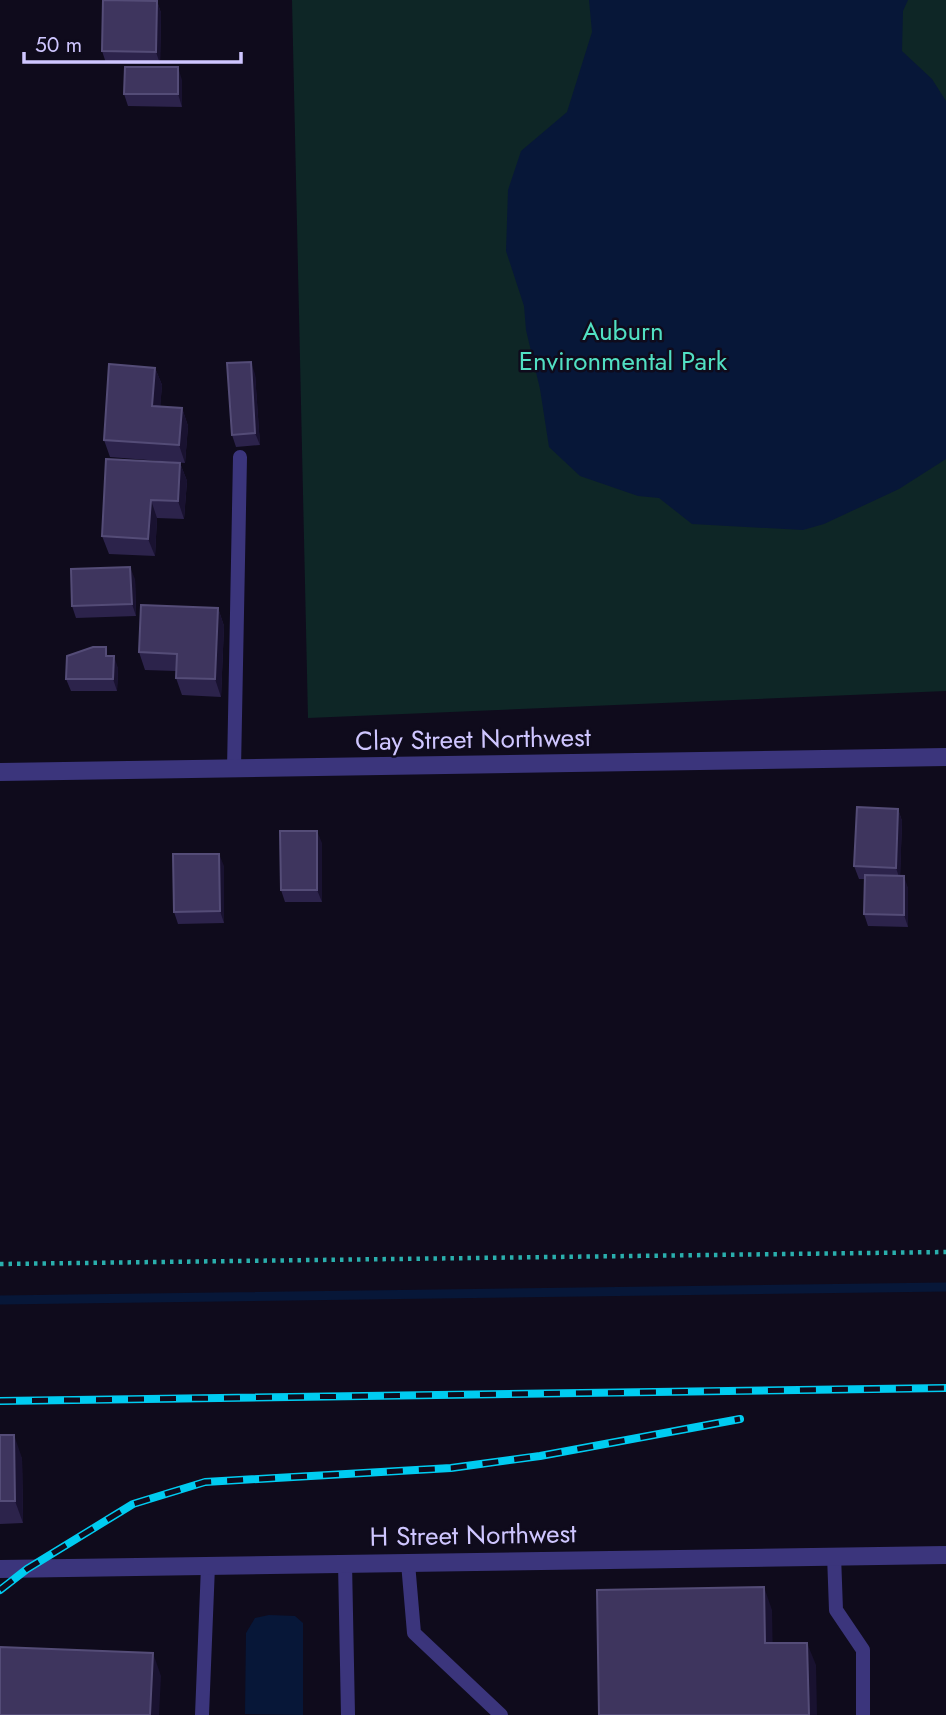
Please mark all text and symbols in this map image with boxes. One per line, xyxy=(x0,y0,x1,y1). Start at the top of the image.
scale bar xyxy=(24,21,242,65)
text: 50 m xyxy=(35,30,82,60)
park label: Auburn Environmental Park xyxy=(519,312,728,380)
street label: Clay Street Northwest xyxy=(355,718,592,760)
street label: H Street Northwest xyxy=(369,1514,577,1556)

